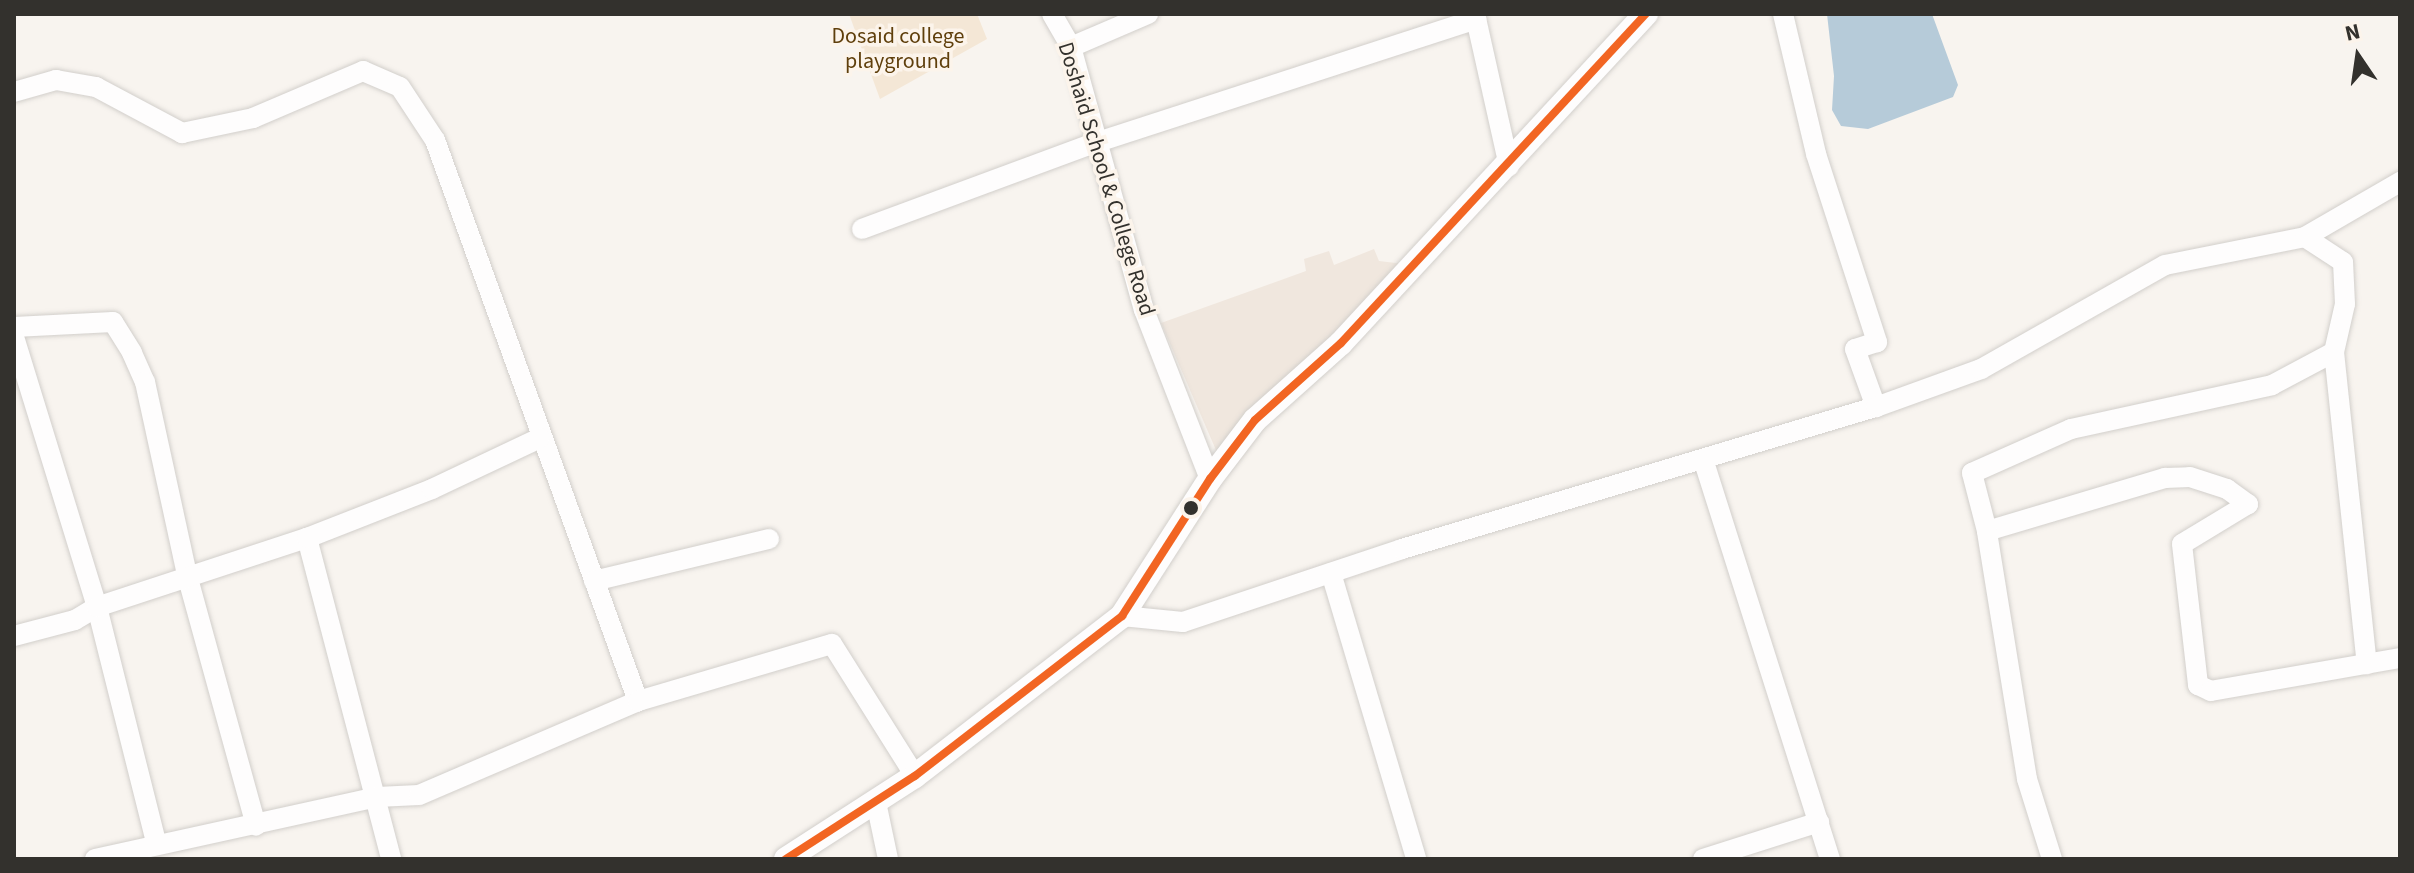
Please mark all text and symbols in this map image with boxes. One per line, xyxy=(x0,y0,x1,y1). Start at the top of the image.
text: N xyxy=(2342,15,2363,50)
north arrow xyxy=(2318,16,2398,96)
park label: Dosaid college playground xyxy=(832,23,964,74)
street label: Doshaid School & College Road xyxy=(1052,39,1160,319)
unlabelled marker xyxy=(1183,500,1199,516)

